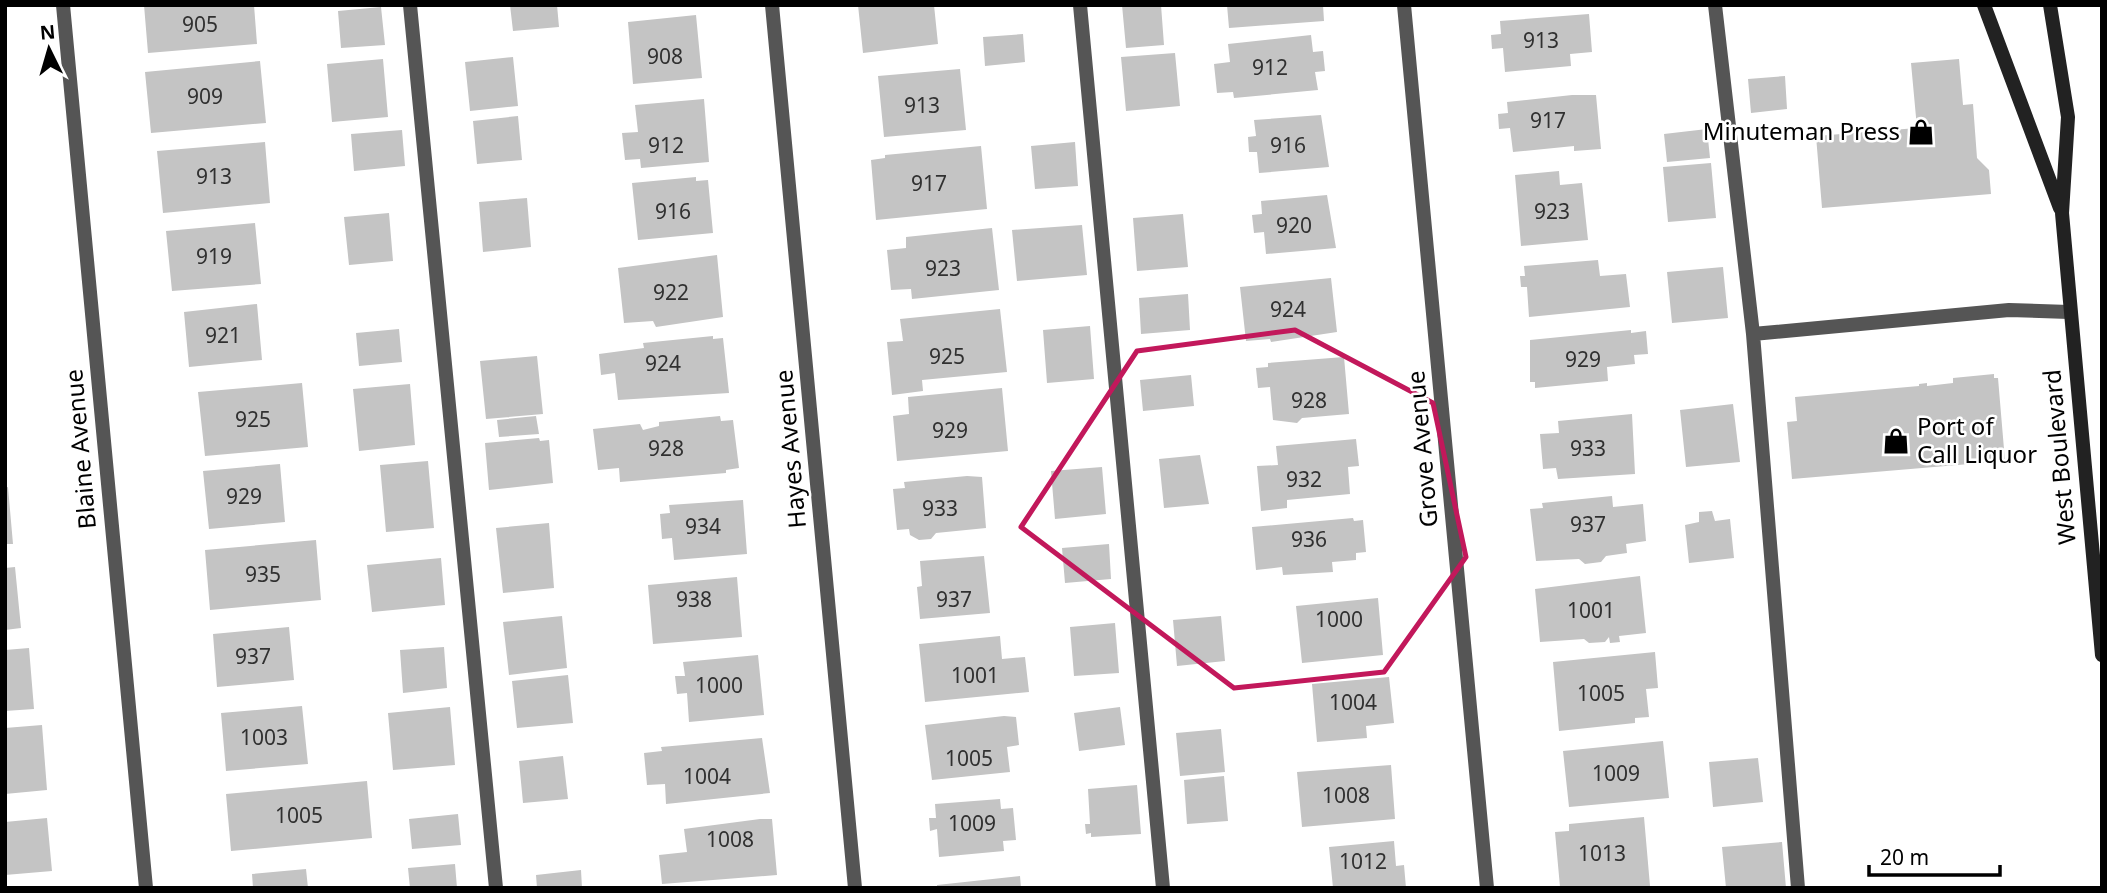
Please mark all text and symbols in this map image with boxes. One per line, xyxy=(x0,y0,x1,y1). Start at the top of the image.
house number: 905 xyxy=(182,10,218,38)
north arrow xyxy=(14,14,84,84)
text: N xyxy=(39,18,56,46)
house number: 913 xyxy=(1523,26,1559,54)
house number: 908 xyxy=(647,42,683,70)
house number: 912 xyxy=(1252,53,1288,81)
house number: 909 xyxy=(187,82,223,110)
house number: 913 xyxy=(904,91,940,119)
house number: 917 xyxy=(1530,106,1566,134)
place label: Minuteman Press xyxy=(1703,114,1900,147)
shop icon: Minuteman Press xyxy=(1906,117,1936,147)
house number: 912 xyxy=(648,131,684,159)
house number: 916 xyxy=(1270,131,1306,159)
house number: 913 xyxy=(196,162,232,190)
house number: 917 xyxy=(911,169,947,197)
house number: 916 xyxy=(655,197,691,225)
house number: 923 xyxy=(1534,197,1570,225)
house number: 920 xyxy=(1276,211,1312,239)
house number: 919 xyxy=(196,242,232,270)
house number: 923 xyxy=(925,254,961,282)
house number: 922 xyxy=(653,278,689,306)
house number: 924 xyxy=(1270,295,1306,323)
house number: 921 xyxy=(205,321,241,349)
house number: 925 xyxy=(929,342,965,370)
house number: 929 xyxy=(1565,345,1601,373)
house number: 924 xyxy=(645,349,681,377)
street label: Blaine Avenue xyxy=(56,368,103,530)
street label: Hayes Avenue xyxy=(766,368,813,530)
street label: West Boulevard xyxy=(2034,368,2083,546)
street label: Grove Avenue xyxy=(1398,369,1445,529)
house number: 928 xyxy=(1291,386,1327,414)
house number: 925 xyxy=(235,405,271,433)
place label: Port of Call Liquor xyxy=(1917,409,2037,470)
house number: 929 xyxy=(932,416,968,444)
shop icon: Port of Call Liquor xyxy=(1881,426,1911,456)
house number: 928 xyxy=(648,434,684,462)
house number: 933 xyxy=(1570,434,1606,462)
house number: 932 xyxy=(1286,465,1322,493)
house number: 929 xyxy=(226,482,262,510)
house number: 933 xyxy=(922,494,958,522)
house number: 937 xyxy=(1570,510,1606,538)
house number: 934 xyxy=(685,512,721,540)
house number: 936 xyxy=(1291,525,1327,553)
house number: 935 xyxy=(245,560,281,588)
house number: 938 xyxy=(676,585,712,613)
house number: 937 xyxy=(936,585,972,613)
house number: 1001 xyxy=(1567,596,1615,624)
house number: 1000 xyxy=(1315,605,1363,633)
house number: 937 xyxy=(235,642,271,670)
house number: 1001 xyxy=(951,661,999,689)
house number: 1000 xyxy=(695,671,743,699)
house number: 1005 xyxy=(1577,679,1625,707)
house number: 1004 xyxy=(1329,688,1377,716)
house number: 1003 xyxy=(240,723,288,751)
house number: 1005 xyxy=(945,744,993,772)
house number: 1009 xyxy=(1592,759,1640,787)
house number: 1004 xyxy=(683,762,731,790)
house number: 1008 xyxy=(1322,781,1370,809)
house number: 1005 xyxy=(275,801,323,829)
house number: 1009 xyxy=(948,809,996,837)
house number: 1008 xyxy=(706,825,754,853)
scale bar xyxy=(1869,834,2000,878)
house number: 1013 xyxy=(1578,839,1626,867)
text: 20 m xyxy=(1880,843,1929,871)
house number: 1012 xyxy=(1339,847,1387,875)

